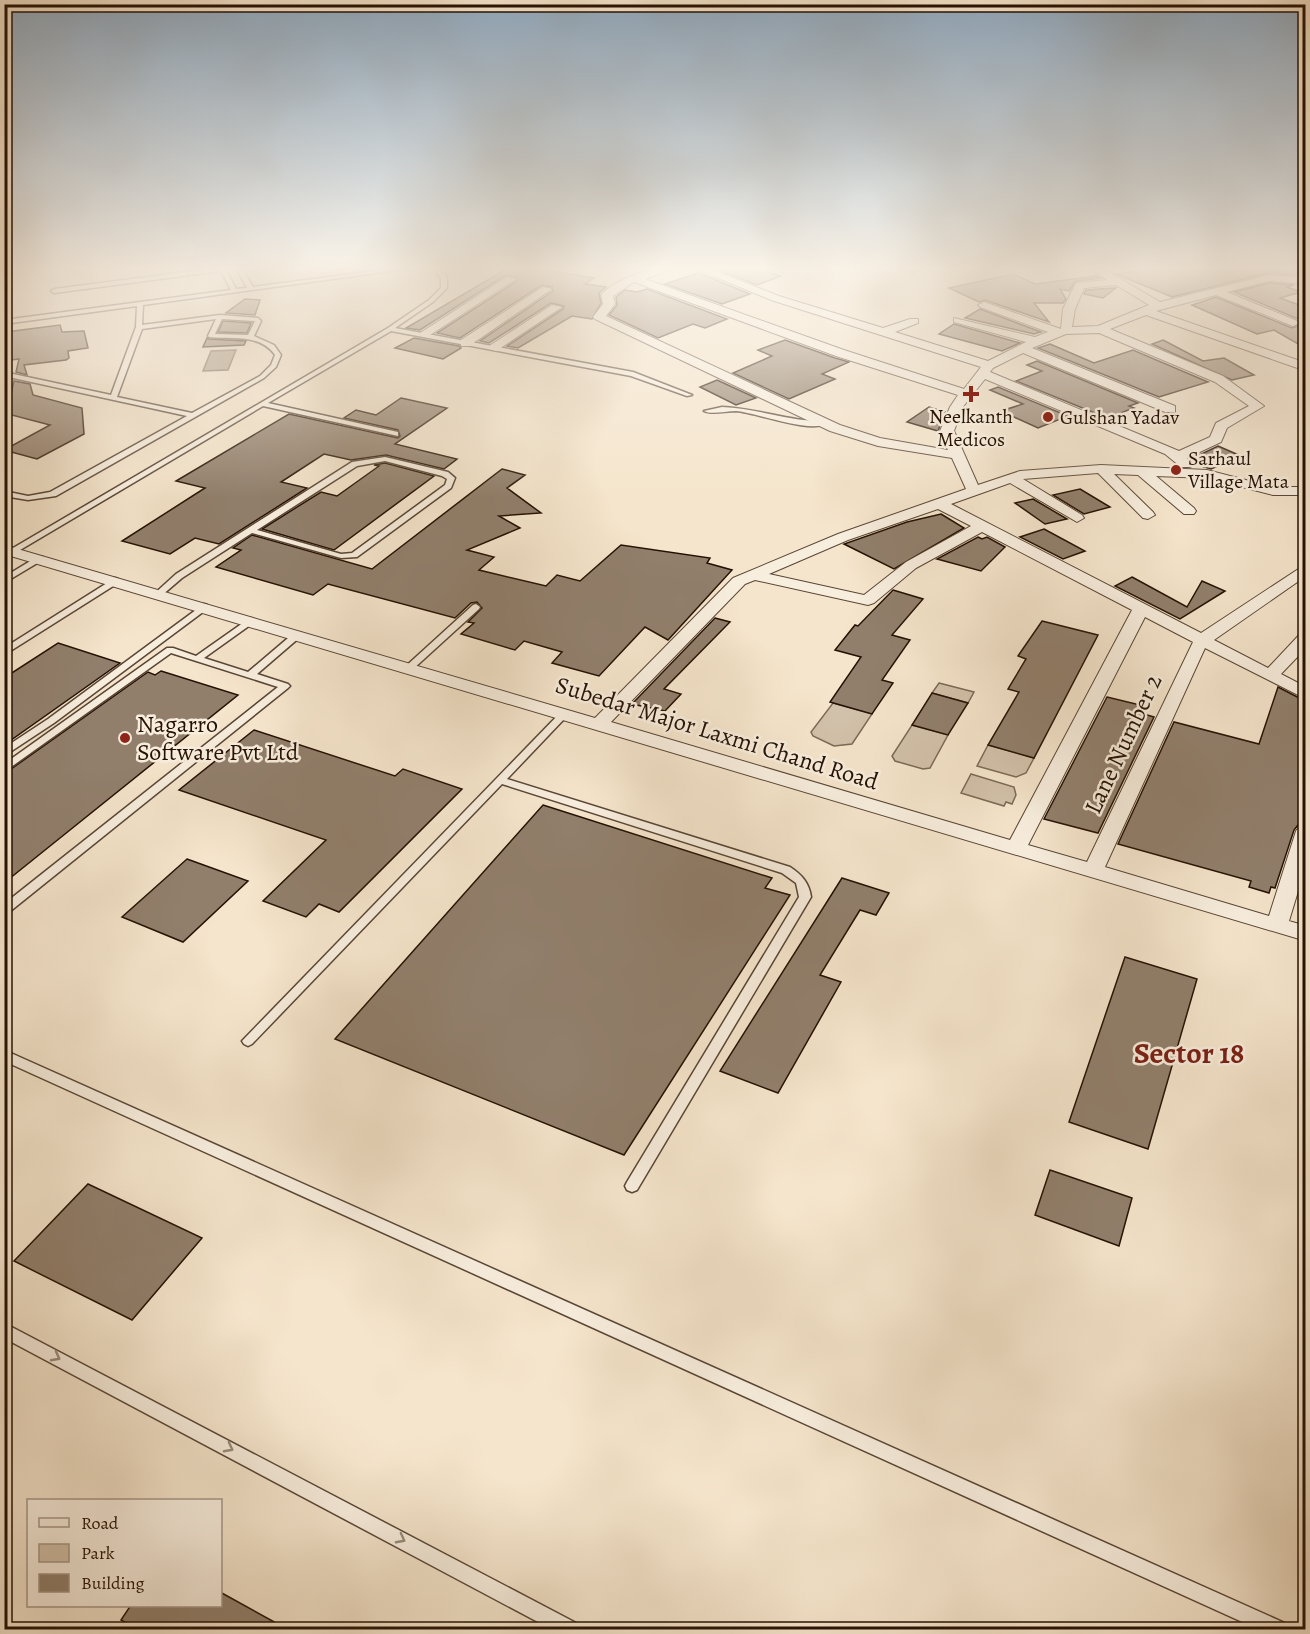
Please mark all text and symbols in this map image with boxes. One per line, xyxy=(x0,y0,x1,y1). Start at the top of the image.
marker: Neelkanth Medicos xyxy=(964,387,978,401)
place label: Neelkanth Medicos xyxy=(929,403,1013,453)
place label: Gulshan Yadav xyxy=(1060,404,1180,431)
marker: Gulshan Yadav xyxy=(1041,410,1055,424)
place label: Sarhaul Village Mata xyxy=(1187,445,1290,495)
marker: Sarhaul Village Mata xyxy=(1169,463,1183,477)
street label: Subedar Major Laxmi Chand Road xyxy=(552,669,882,797)
street label: Lane Number 2 xyxy=(1077,669,1169,819)
place label: Nagarro Software Pvt Ltd xyxy=(137,708,299,768)
marker: Nagarro Software Pvt Ltd xyxy=(118,731,132,745)
district label: Sector 18 xyxy=(1134,1033,1244,1073)
one-way arrow xyxy=(50,1350,61,1361)
one-way arrow xyxy=(222,1441,233,1452)
legend xyxy=(27,1499,222,1607)
text: Road xyxy=(81,1511,119,1535)
one-way arrow xyxy=(395,1532,406,1543)
text: Park xyxy=(81,1541,115,1565)
text: Building xyxy=(81,1571,145,1595)

